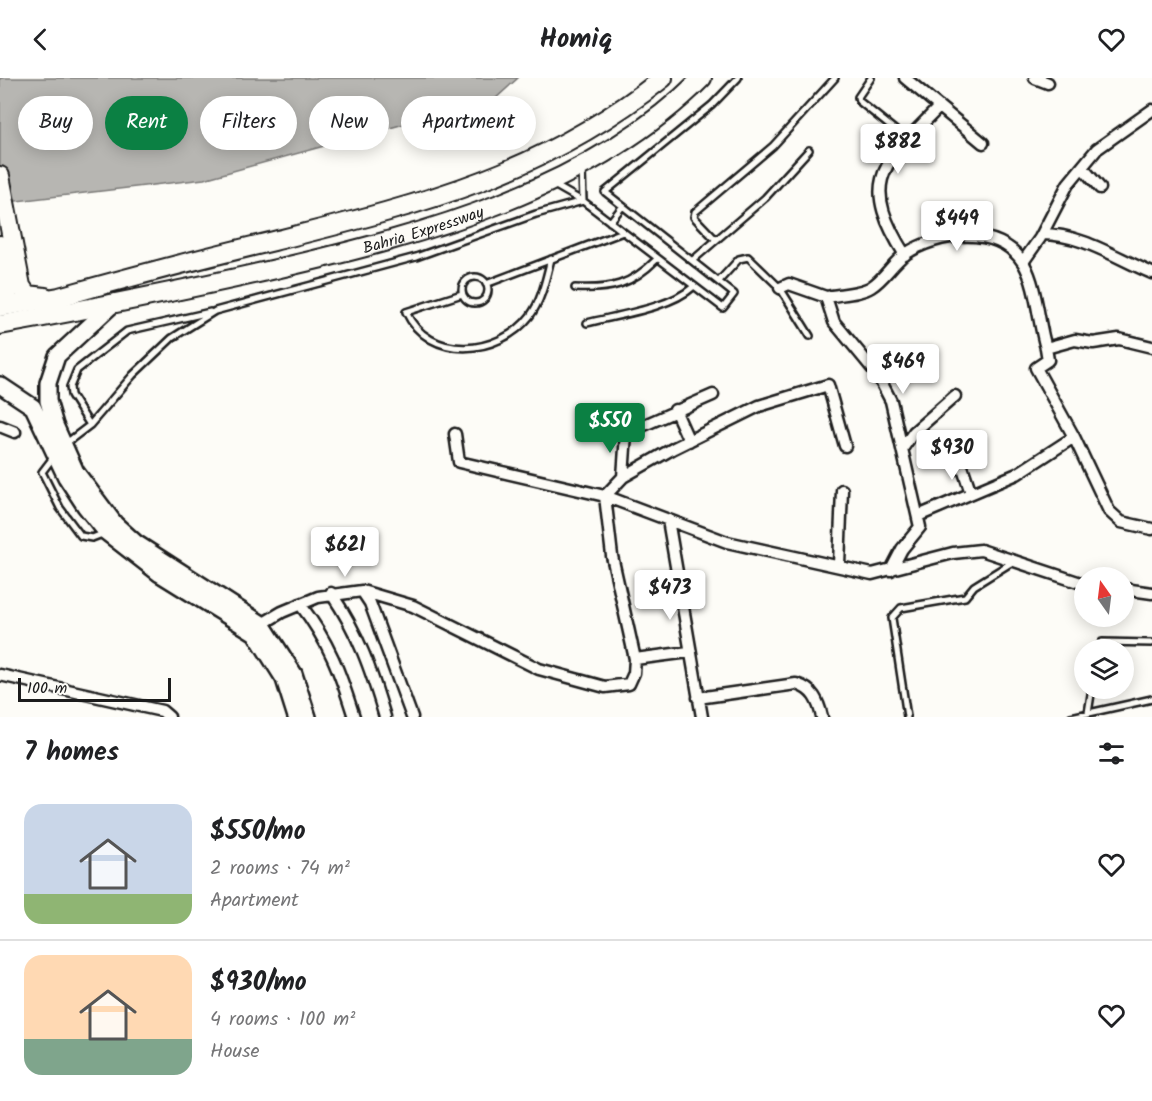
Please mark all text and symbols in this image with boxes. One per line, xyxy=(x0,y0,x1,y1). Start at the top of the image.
text: Homiq xyxy=(539,18,613,61)
icon: back xyxy=(24,23,57,56)
icon: heart xyxy=(1095,23,1128,56)
chip: Buy xyxy=(18,96,93,150)
chip: Rent xyxy=(105,96,188,150)
chip: Filters xyxy=(200,96,297,150)
chip: New xyxy=(309,96,389,150)
chip: Apartment xyxy=(401,96,536,150)
pin: $882 xyxy=(862,124,934,175)
text: $882 xyxy=(874,127,922,159)
street label: Bahria Expressway xyxy=(360,200,488,261)
pin: $449 xyxy=(921,201,993,252)
text: $449 xyxy=(935,204,979,236)
pin: $469 xyxy=(867,344,939,395)
text: $469 xyxy=(881,347,925,379)
pin: $550 xyxy=(574,403,646,454)
text: $550 xyxy=(589,406,631,438)
pin: $930 xyxy=(916,430,988,481)
text: $930 xyxy=(930,433,974,465)
pin: $621 xyxy=(309,527,381,578)
text: $621 xyxy=(325,530,365,562)
north arrow xyxy=(1074,567,1134,627)
map controls xyxy=(1074,567,1134,699)
pin: $473 xyxy=(634,570,706,621)
text: $473 xyxy=(648,573,692,605)
button: layers xyxy=(1074,639,1134,699)
scale bar xyxy=(18,675,171,702)
text: 100 m xyxy=(27,676,67,701)
text: 7 homes xyxy=(24,732,119,774)
icon: filters xyxy=(1095,737,1128,770)
text: $550/mo xyxy=(210,811,306,853)
icon: home xyxy=(72,828,144,900)
icon: heart xyxy=(1095,848,1128,881)
text: 2 rooms · 74 m² xyxy=(210,853,350,885)
text: Apartment xyxy=(210,885,299,917)
text: $930/mo xyxy=(210,962,307,1004)
icon: home xyxy=(72,979,144,1051)
icon: heart xyxy=(1095,999,1128,1032)
text: 4 rooms · 100 m² xyxy=(210,1004,355,1036)
text: House xyxy=(210,1036,260,1068)

